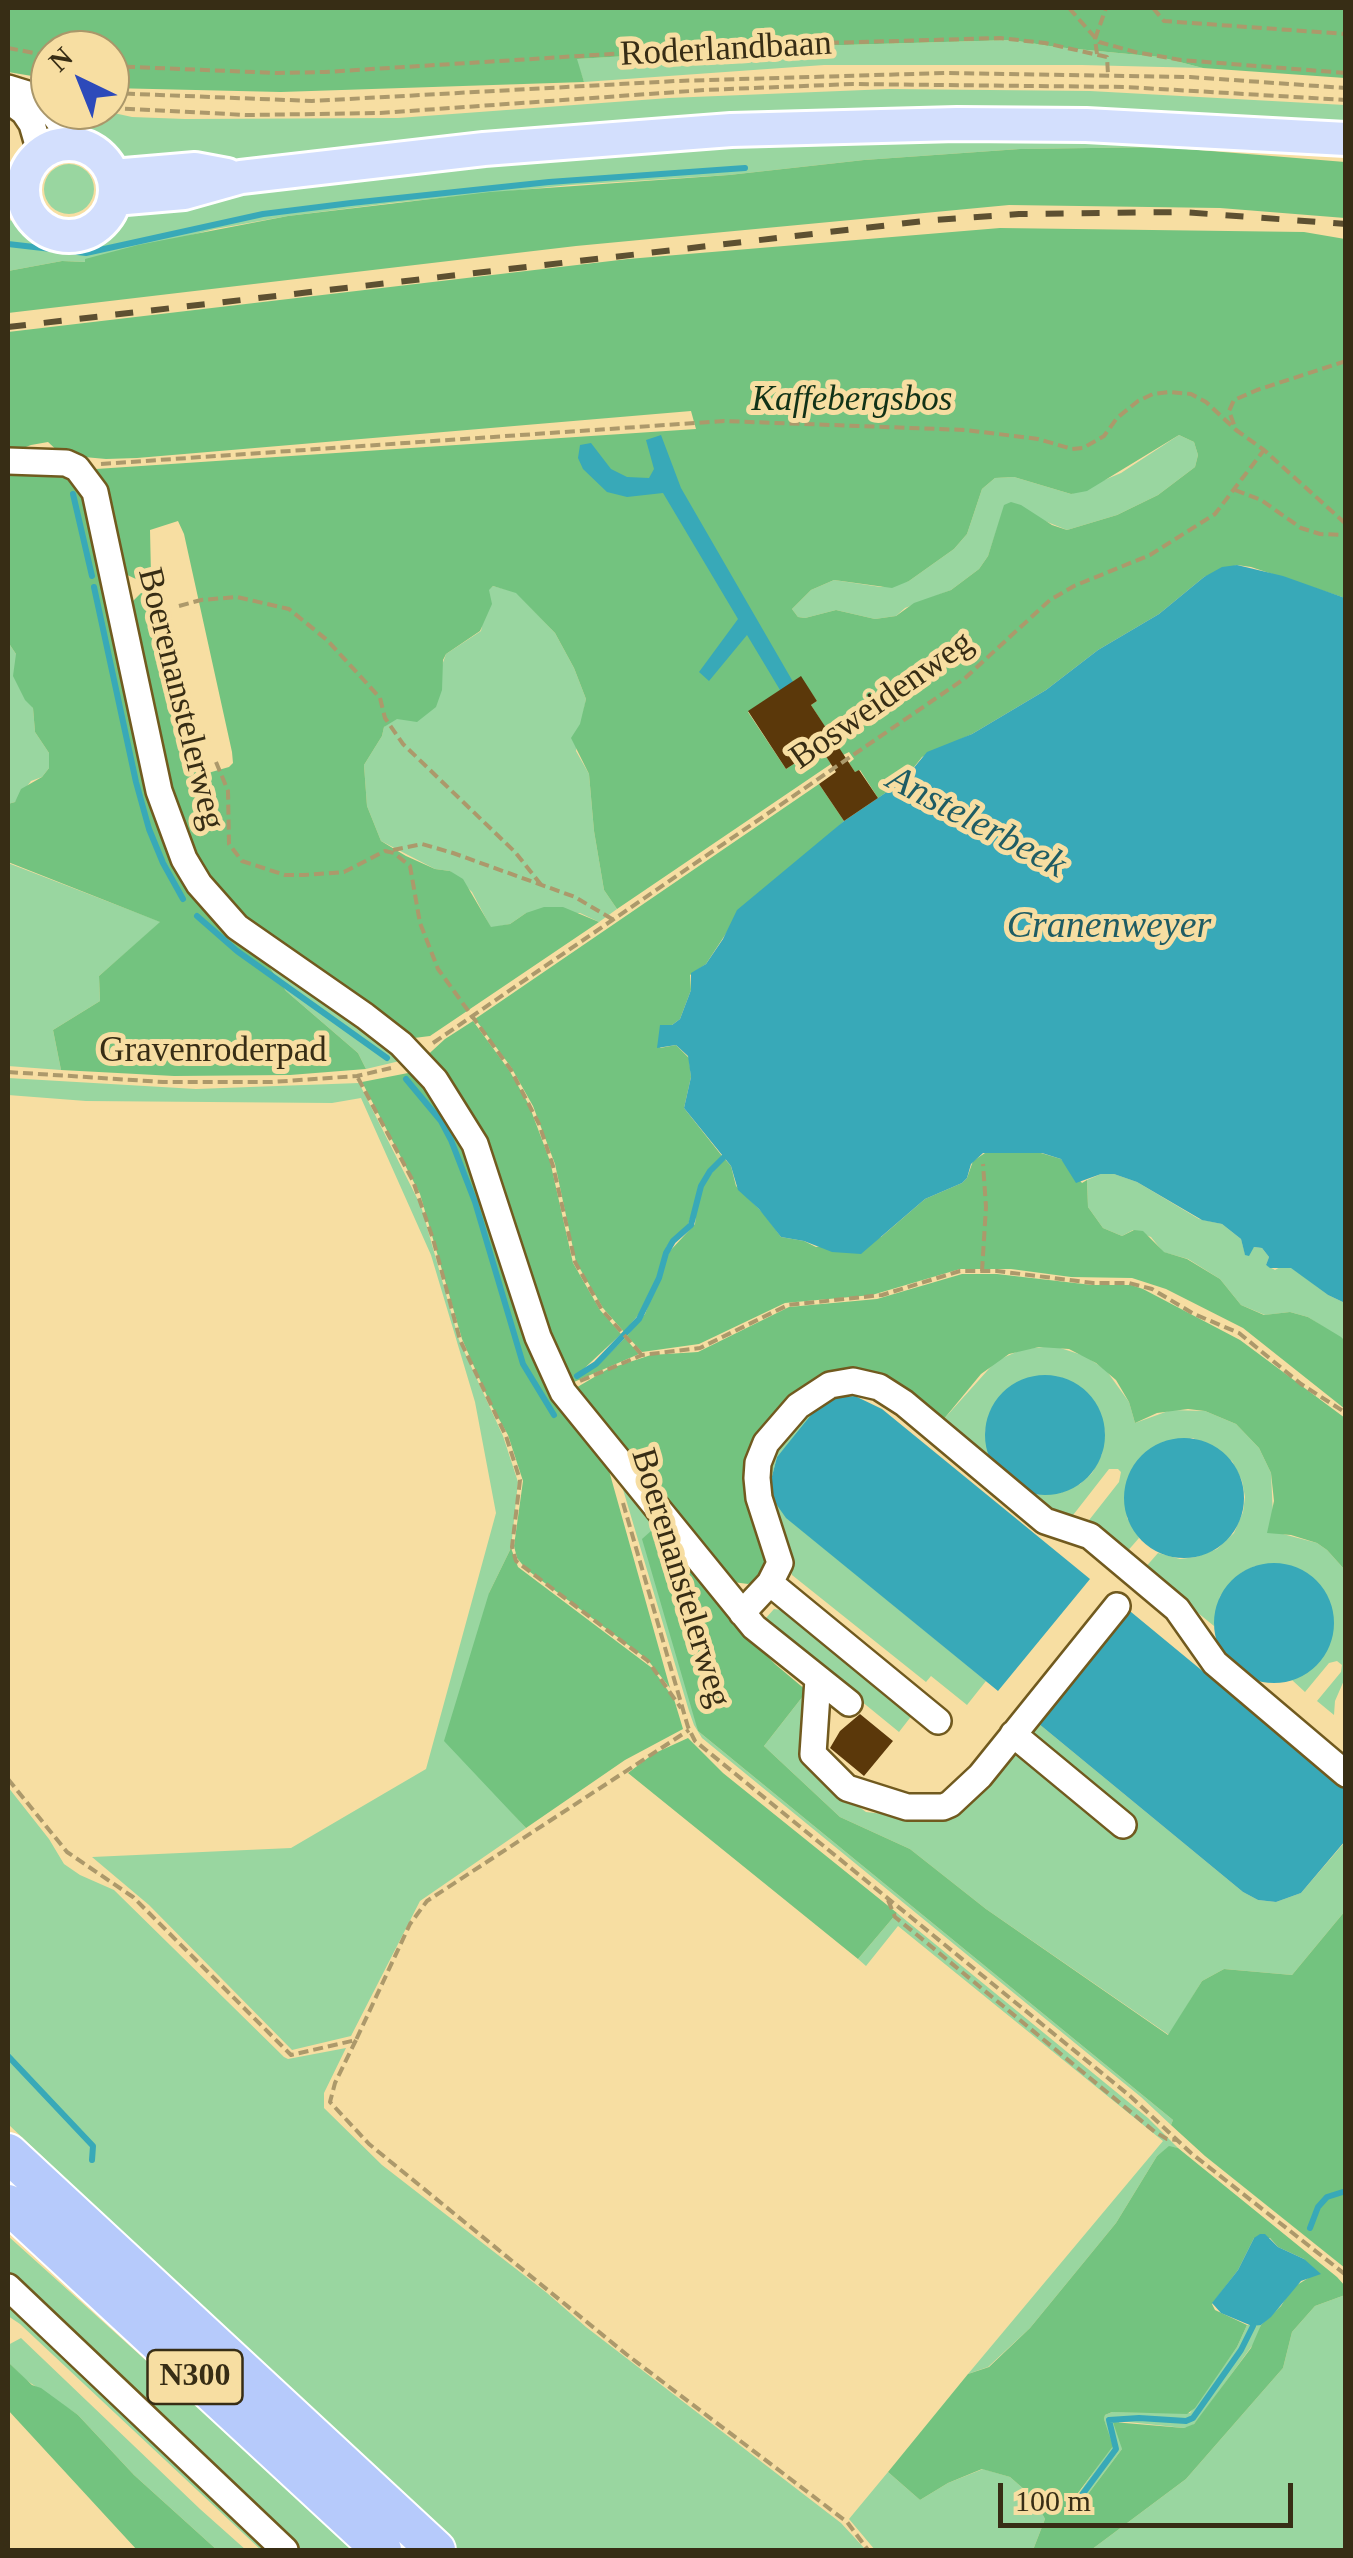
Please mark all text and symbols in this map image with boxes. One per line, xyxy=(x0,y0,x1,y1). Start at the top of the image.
street label: Roderlandbaan xyxy=(619,23,833,77)
north arrow xyxy=(30,30,130,130)
text: N xyxy=(43,41,79,77)
park label: Kaffebergsbos xyxy=(752,380,952,422)
street label: Boerenanstelerweg xyxy=(127,564,233,834)
street label: Bosweidenweg xyxy=(782,622,982,780)
water label: Anstelerbeek xyxy=(879,757,1073,889)
water label: Cranenweyer xyxy=(1007,904,1211,950)
street label: Gravenroderpad xyxy=(99,1031,327,1073)
street label: Boerenanstelerweg xyxy=(621,1444,739,1712)
road number: N300 xyxy=(148,2350,242,2404)
scale bar xyxy=(1003,2463,1298,2525)
text: 100 m xyxy=(1015,2484,1091,2517)

